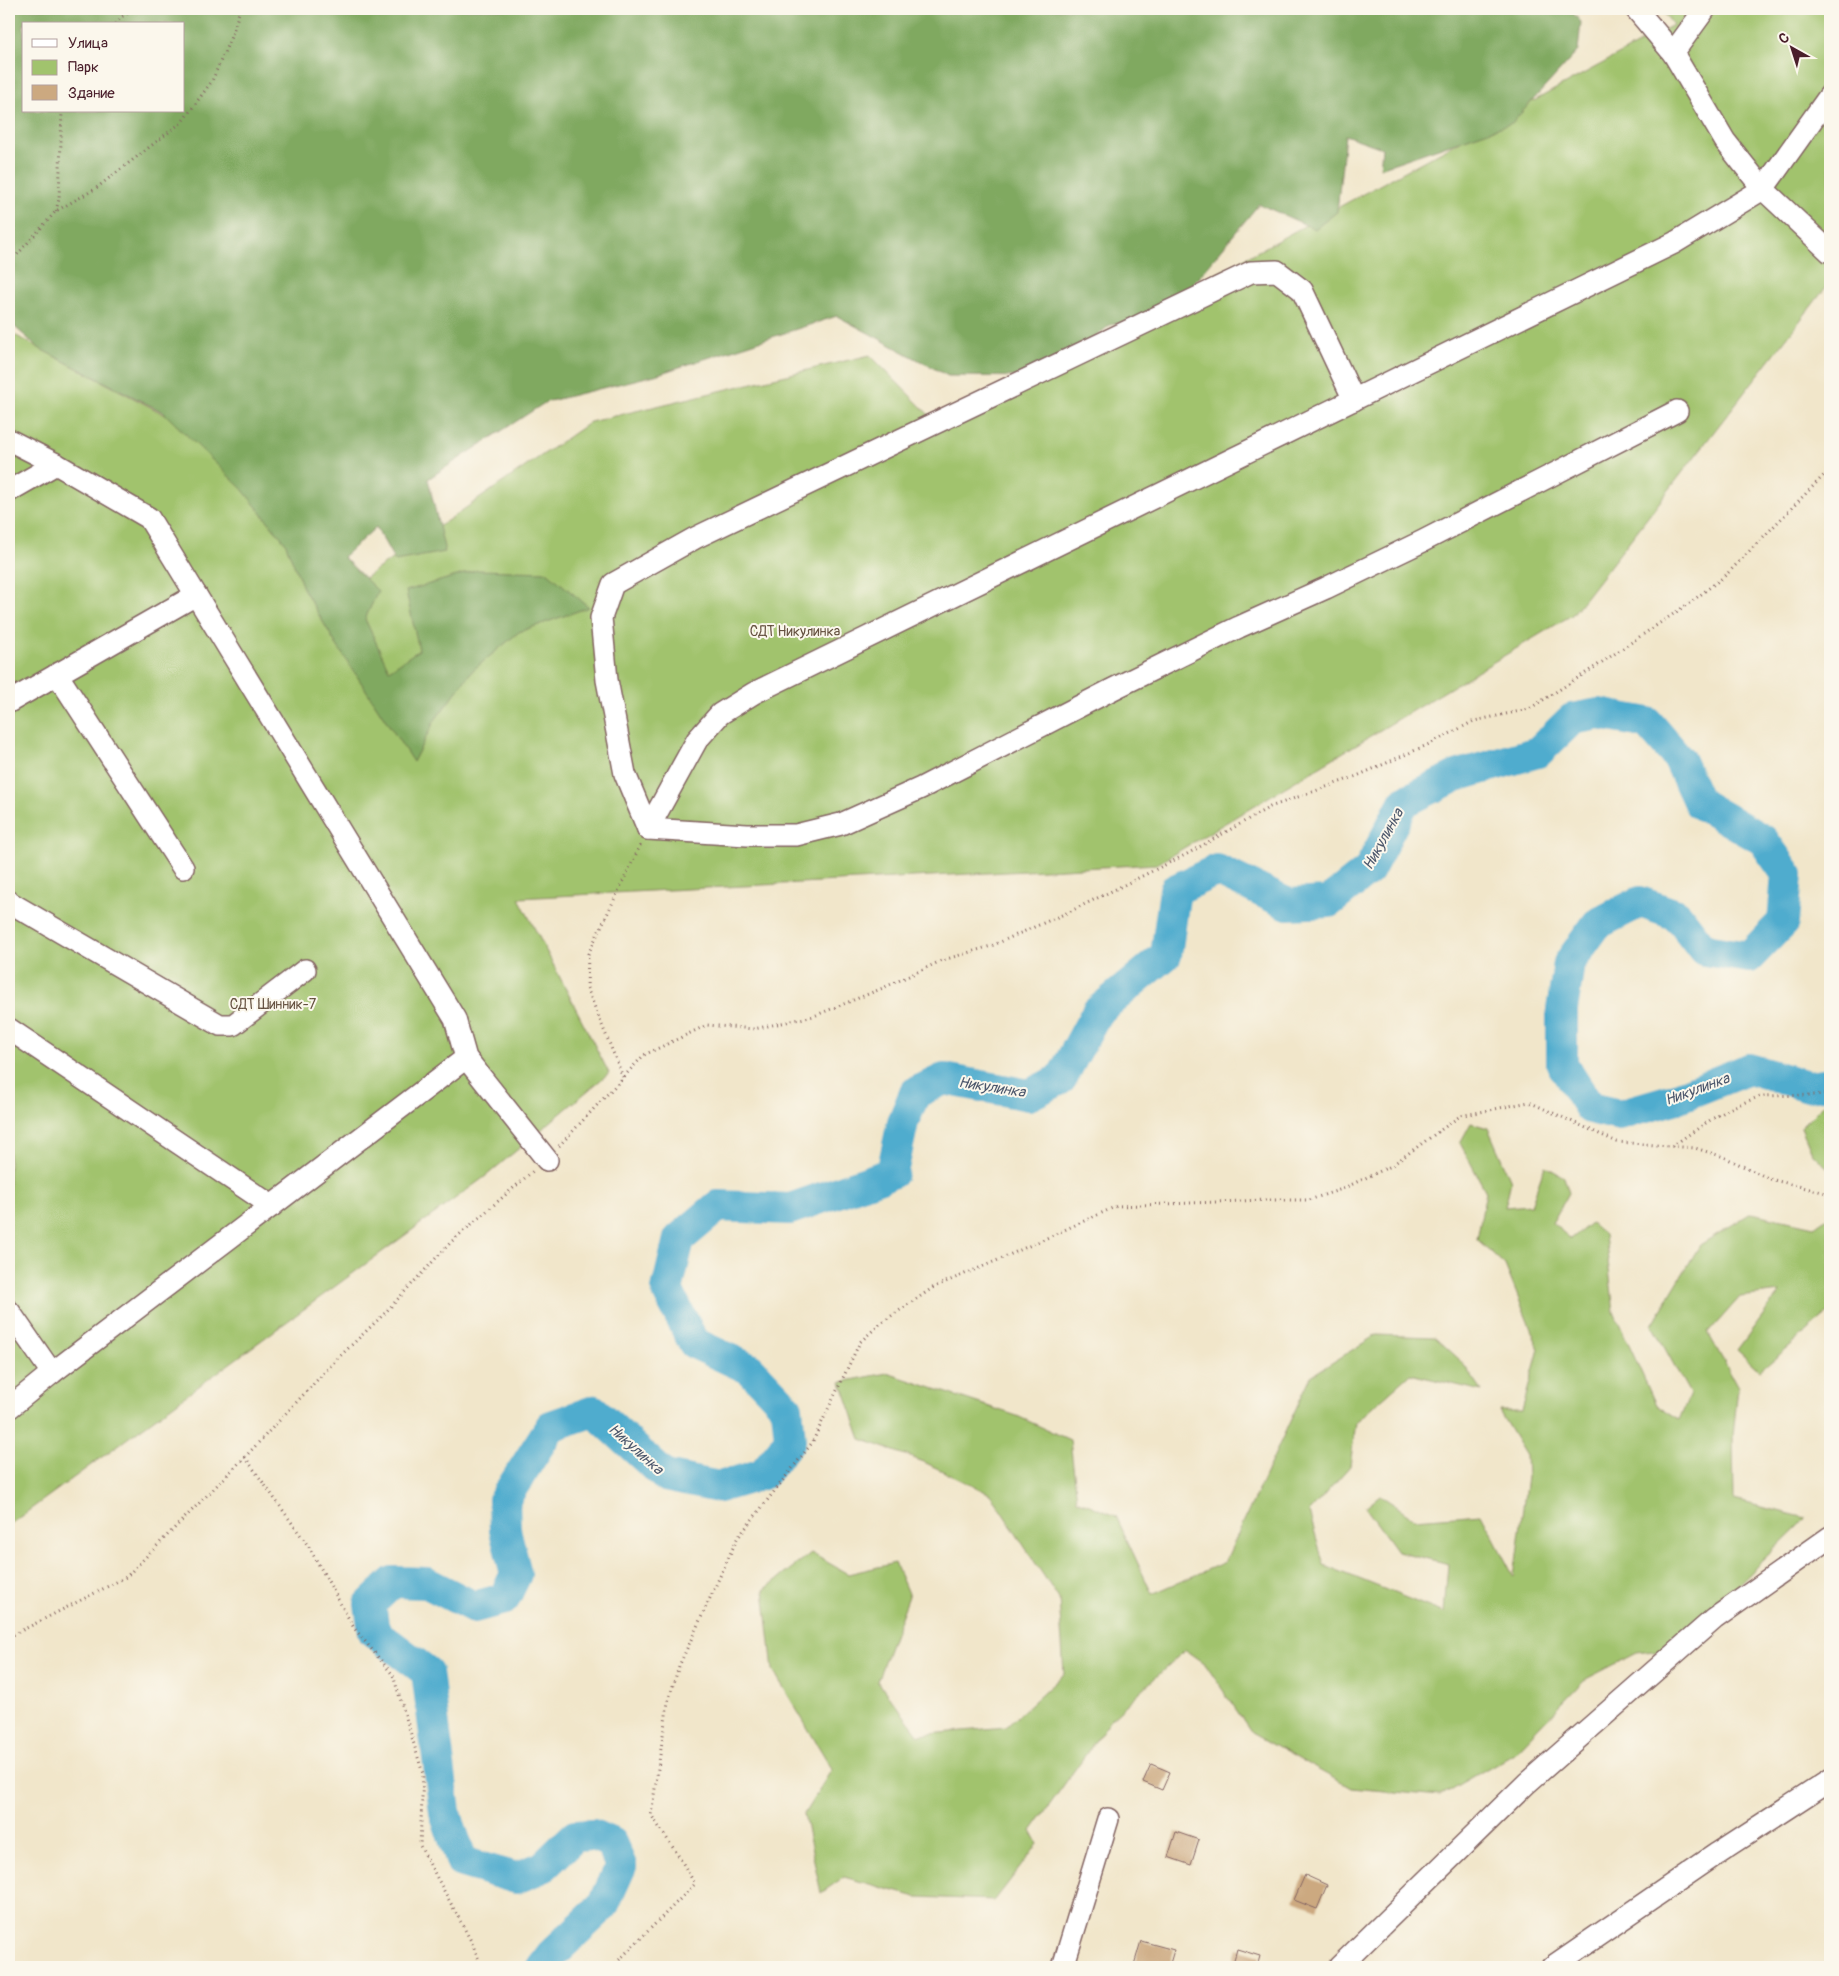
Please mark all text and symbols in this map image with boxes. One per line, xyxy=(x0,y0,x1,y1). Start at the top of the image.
legend xyxy=(22,22,185,112)
north arrow xyxy=(1766,22,1816,72)
text: С xyxy=(1775,29,1793,48)
text: Улица xyxy=(68,34,108,53)
text: Парк xyxy=(68,58,99,77)
text: Здание xyxy=(68,84,115,103)
park label: СДТ Никулинка xyxy=(750,623,840,640)
water label: Никулинка xyxy=(1359,804,1409,873)
park label: СДТ Шинник-7 xyxy=(230,996,317,1013)
water label: Никулинка xyxy=(1662,1069,1733,1110)
water label: Никулинка xyxy=(957,1073,1028,1102)
water label: Никулинка xyxy=(604,1420,668,1480)

